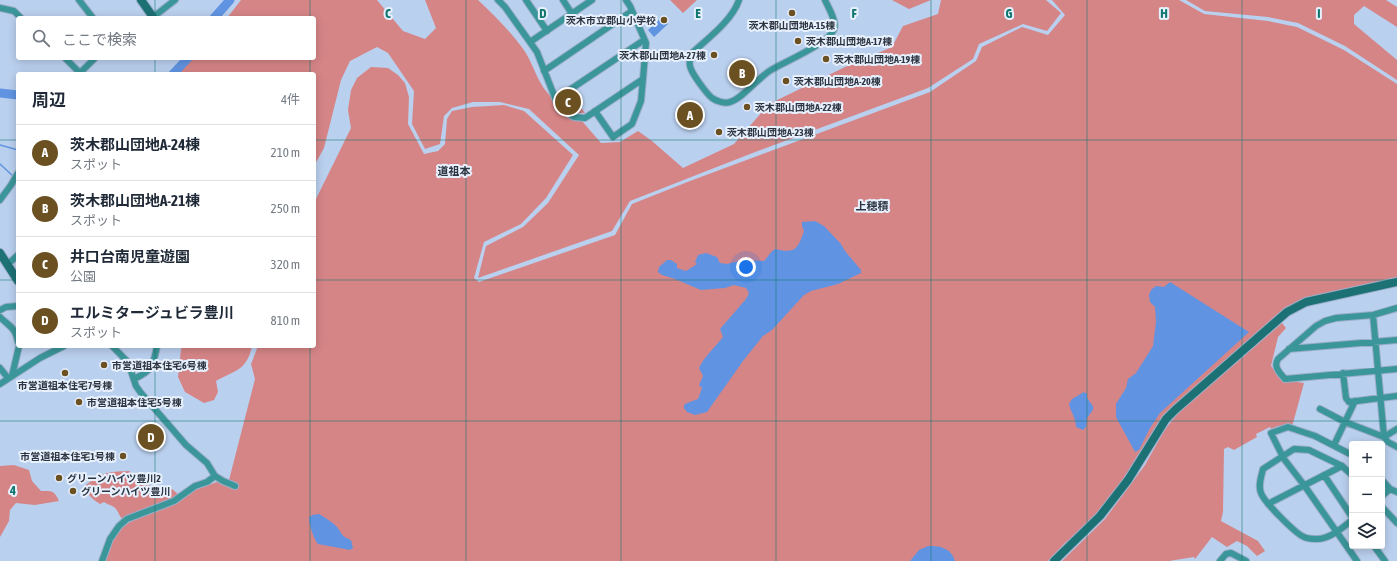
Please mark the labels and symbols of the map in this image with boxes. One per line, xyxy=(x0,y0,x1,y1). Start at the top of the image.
text: C xyxy=(385,6,391,21)
text: D xyxy=(539,6,547,21)
text: E xyxy=(695,6,701,21)
text: F xyxy=(851,6,857,21)
text: G xyxy=(1006,6,1013,21)
text: H xyxy=(1160,6,1168,21)
text: I xyxy=(1317,6,1321,21)
marker: 茨木郡山団地A-15棟 xyxy=(787,8,797,18)
place label: 茨木市立郡山小学校 xyxy=(566,15,656,26)
marker: 茨木市立郡山小学校 xyxy=(659,15,669,25)
place label: 茨木郡山団地A-15棟 xyxy=(749,20,835,31)
marker: 茨木郡山団地A-17棟 xyxy=(793,36,803,46)
place label: 茨木郡山団地A-17棟 xyxy=(806,36,892,47)
place label: 茨木郡山団地A-27棟 xyxy=(619,50,706,61)
marker: 茨木郡山団地A-27棟 xyxy=(709,50,719,60)
marker: 茨木郡山団地A-19棟 xyxy=(821,54,831,64)
place label: 茨木郡山団地A-19棟 xyxy=(834,54,920,65)
pin: B xyxy=(729,58,755,88)
marker: 茨木郡山団地A-20棟 xyxy=(781,76,791,86)
place label: 茨木郡山団地A-20棟 xyxy=(794,76,881,87)
pin: C xyxy=(555,87,581,117)
pin: A xyxy=(677,100,703,130)
marker: 茨木郡山団地A-22棟 xyxy=(742,102,752,112)
place label: 茨木郡山団地A-22棟 xyxy=(755,102,842,113)
marker: 茨木郡山団地A-23棟 xyxy=(714,127,724,137)
place label: 茨木郡山団地A-23棟 xyxy=(727,127,814,138)
district label: 道祖本 xyxy=(438,165,471,177)
district label: 上穂積 xyxy=(856,200,889,212)
your location xyxy=(736,257,756,277)
marker: 市営道祖本住宅6号棟 xyxy=(99,360,109,370)
place label: 市営道祖本住宅6号棟 xyxy=(112,360,207,371)
marker: 市営道祖本住宅7号棟 xyxy=(60,368,70,378)
place label: 市営道祖本住宅7号棟 xyxy=(18,380,112,391)
marker: 市営道祖本住宅5号棟 xyxy=(74,397,84,407)
place label: 市営道祖本住宅5号棟 xyxy=(87,397,182,408)
pin: D xyxy=(138,422,164,452)
place label: 市営道祖本住宅1号棟 xyxy=(20,451,115,462)
marker: 市営道祖本住宅1号棟 xyxy=(118,451,128,461)
marker: グリーンハイツ豊川2 xyxy=(54,473,64,483)
place label: グリーンハイツ豊川2 xyxy=(67,473,161,484)
text: 4 xyxy=(9,483,16,498)
marker: グリーンハイツ豊川 xyxy=(68,486,78,496)
place label: グリーンハイツ豊川 xyxy=(81,486,170,497)

